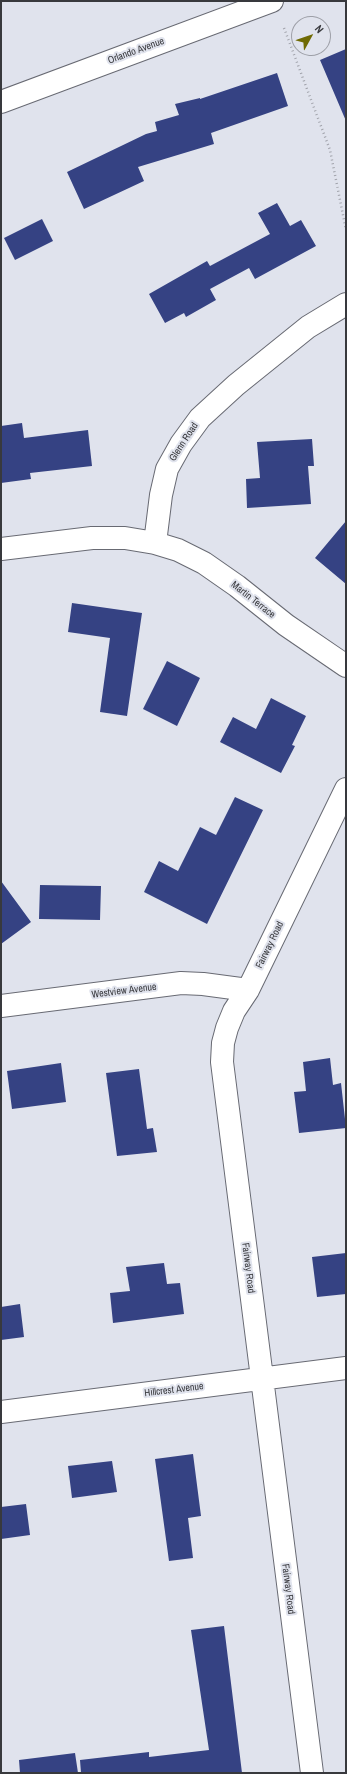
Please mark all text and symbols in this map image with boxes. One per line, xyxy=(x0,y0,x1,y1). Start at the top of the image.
north arrow xyxy=(291,16,331,56)
text: N xyxy=(312,22,327,36)
street label: Orlando Avenue xyxy=(106,35,166,67)
street label: Glenn Road xyxy=(167,420,201,464)
street label: Martin Terrace xyxy=(228,579,278,621)
street label: Fairway Road xyxy=(254,920,286,970)
street label: Westview Avenue xyxy=(91,981,157,1001)
street label: Fairway Road xyxy=(239,1242,257,1294)
street label: Hillcrest Avenue xyxy=(144,1380,204,1400)
street label: Fairway Road xyxy=(279,1563,297,1615)

